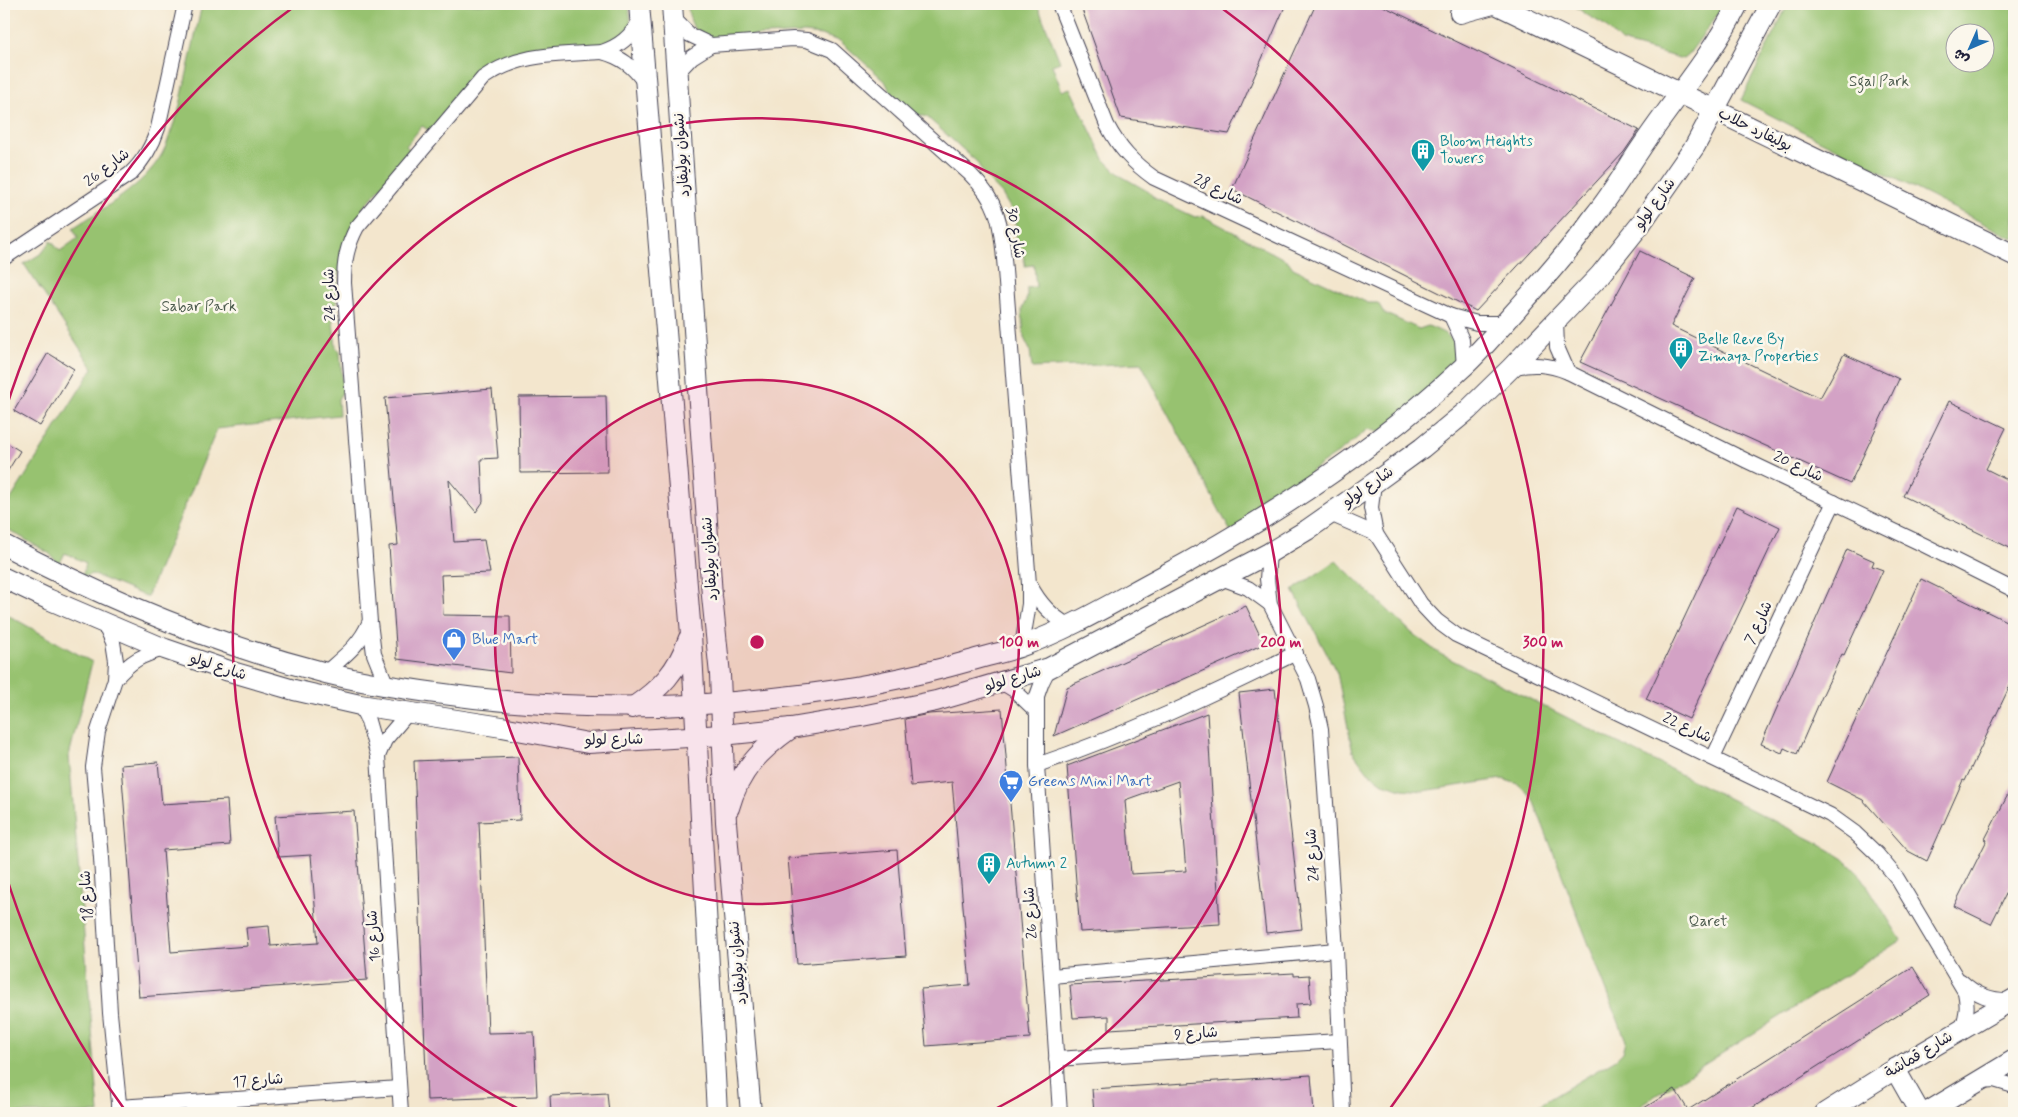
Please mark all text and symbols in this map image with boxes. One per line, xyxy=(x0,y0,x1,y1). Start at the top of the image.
north arrow xyxy=(1946,22,1996,72)
text: ش xyxy=(1950,45,1973,68)
park label: Sgal Park xyxy=(1849,72,1909,93)
street label: بوليفارد حلاب xyxy=(1715,103,1795,157)
street label: نشوان بوليفارد xyxy=(669,112,695,198)
place label: Bloom Heights Towers xyxy=(1440,132,1533,169)
building icon: Bloom Heights Towers xyxy=(1410,138,1436,172)
street label: شارع 26 xyxy=(80,144,134,192)
street label: شارع 28 xyxy=(1190,170,1246,210)
street label: شارع لولو xyxy=(1629,174,1680,234)
street label: شارع 30 xyxy=(1001,206,1029,260)
street label: شارع 24 xyxy=(319,268,341,322)
park label: Sabar Park xyxy=(162,297,236,317)
place label: Belle Reve By Zimaya Properties xyxy=(1698,330,1819,367)
building icon: Belle Reve By Zimaya Properties xyxy=(1668,336,1694,370)
street label: شارع 20 xyxy=(1770,447,1826,487)
street label: شارع لولو xyxy=(1337,462,1398,513)
street label: نشوان بوليفارد xyxy=(697,516,723,602)
street label: شارع 7 xyxy=(1740,598,1778,648)
shop icon: Blue Mart xyxy=(441,627,467,661)
place label: Blue Mart xyxy=(472,630,538,650)
centre of rings xyxy=(748,633,766,651)
text: 100 m xyxy=(999,633,1039,653)
text: 200 m xyxy=(1261,633,1302,653)
text: 300 m xyxy=(1523,633,1563,653)
street label: شارع لولو xyxy=(186,648,249,686)
street label: شارع لولو xyxy=(981,661,1044,697)
street label: شارع 22 xyxy=(1659,708,1715,748)
street label: شارع لولو xyxy=(584,729,643,751)
supermarket icon: Greens Mini Mart xyxy=(998,769,1024,803)
place label: Greens Mini Mart xyxy=(1028,772,1152,792)
street label: شارع 24 xyxy=(1301,828,1325,882)
building icon: Autumn 2 xyxy=(976,851,1002,885)
place label: Autumn 2 xyxy=(1006,854,1067,874)
street label: شارع 18 xyxy=(76,870,98,922)
street label: شارع 26 xyxy=(1019,886,1043,940)
street label: شارع 16 xyxy=(362,910,386,962)
park label: Qaret xyxy=(1689,912,1727,932)
street label: نشوان بوليفارد xyxy=(724,920,752,1006)
street label: شارع 9 xyxy=(1173,1022,1219,1046)
street label: شارع قماشة xyxy=(1881,1027,1957,1083)
street label: شارع 17 xyxy=(232,1069,284,1093)

